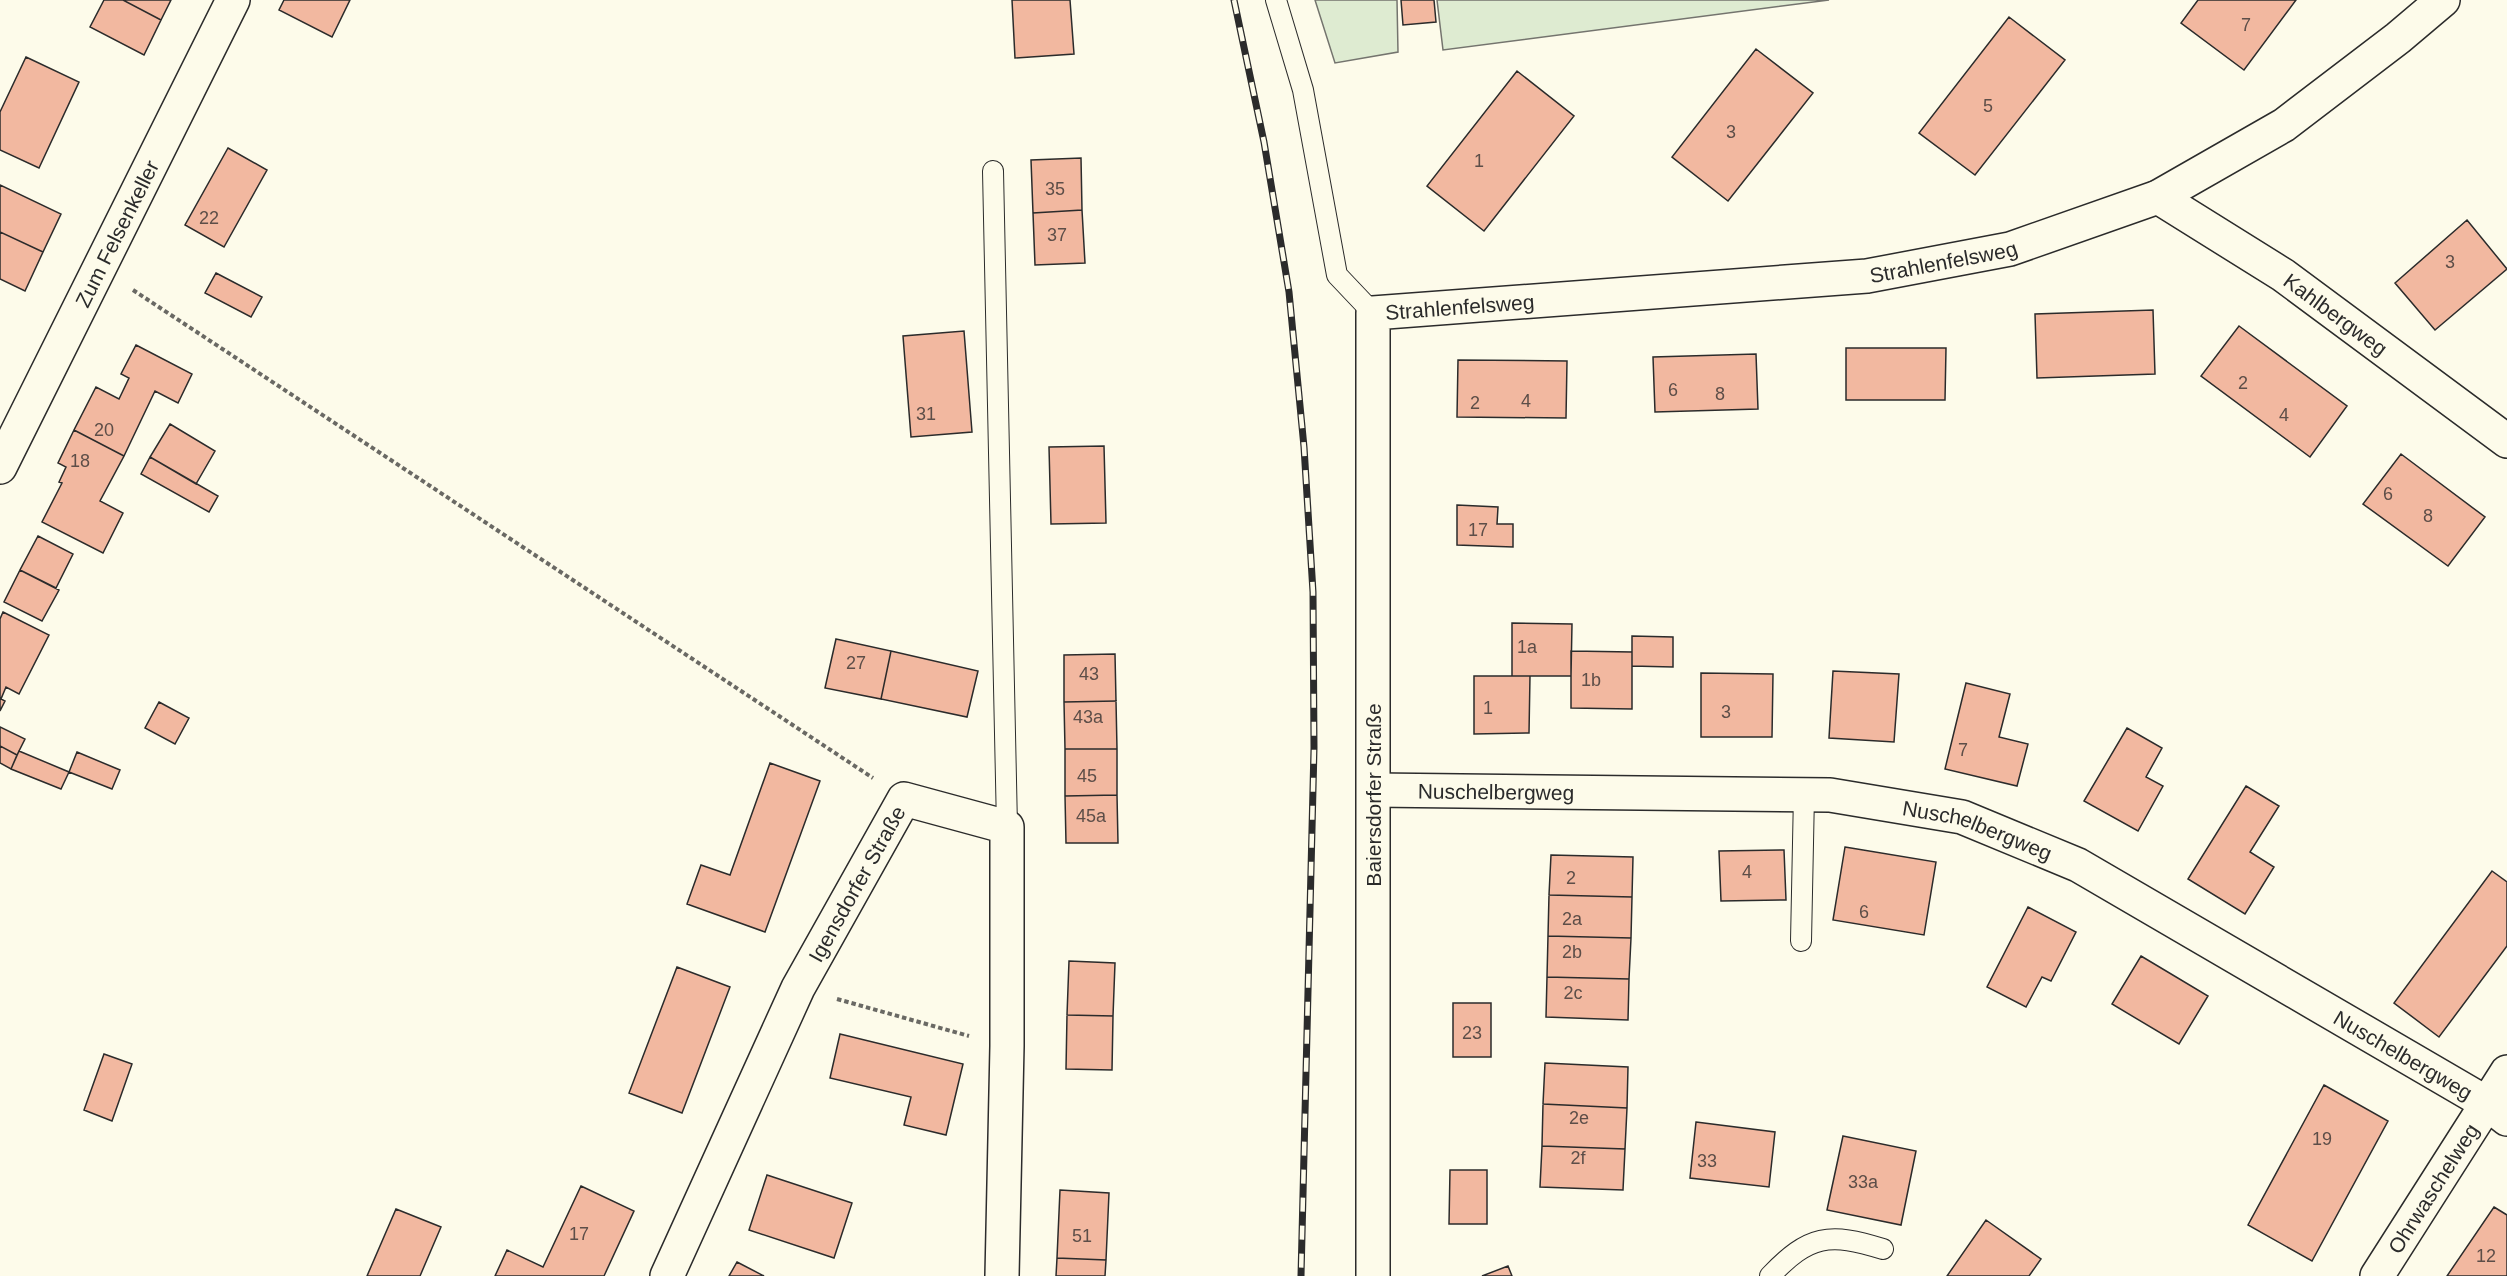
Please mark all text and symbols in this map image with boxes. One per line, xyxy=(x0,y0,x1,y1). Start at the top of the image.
house number: 7 xyxy=(2241,15,2251,35)
house number: 5 xyxy=(1983,96,1993,116)
house number: 3 xyxy=(1726,122,1736,142)
house number: 1 xyxy=(1474,151,1484,171)
street label: Zum Felsenkeller xyxy=(70,156,163,311)
house number: 35 xyxy=(1045,179,1065,199)
house number: 22 xyxy=(199,208,219,228)
house number: 37 xyxy=(1047,225,1067,245)
street label: Strahlenfelsweg xyxy=(1868,236,2020,287)
house number: 3 xyxy=(2445,252,2455,272)
street label: Kahlbergweg xyxy=(2280,268,2392,360)
street label: Strahlenfelsweg xyxy=(1384,289,1535,324)
house number: 2 xyxy=(2238,373,2248,393)
house number: 6 xyxy=(1668,380,1678,400)
house number: 8 xyxy=(1715,384,1725,404)
house number: 4 xyxy=(1521,391,1531,411)
house number: 2 xyxy=(1470,393,1480,413)
house number: 31 xyxy=(916,404,936,424)
house number: 4 xyxy=(2279,405,2289,425)
house number: 20 xyxy=(94,420,114,440)
house number: 18 xyxy=(70,451,90,471)
house number: 6 xyxy=(2383,484,2393,504)
house number: 8 xyxy=(2423,506,2433,526)
house number: 17 xyxy=(1468,520,1488,540)
house number: 1a xyxy=(1517,637,1538,657)
house number: 27 xyxy=(846,653,866,673)
house number: 43 xyxy=(1079,664,1099,684)
house number: 1b xyxy=(1581,670,1601,690)
house number: 1 xyxy=(1483,698,1493,718)
house number: 3 xyxy=(1721,702,1731,722)
street label: Baiersdorfer Straße xyxy=(1362,703,1385,887)
house number: 43a xyxy=(1073,707,1104,727)
house number: 7 xyxy=(1958,740,1968,760)
house number: 45 xyxy=(1077,766,1097,786)
street label: Nuschelbergweg xyxy=(1418,779,1574,804)
street label: Nuschelbergweg xyxy=(1901,796,2055,864)
street label: Igensdorfer Straße xyxy=(804,802,909,966)
house number: 45a xyxy=(1076,806,1107,826)
house number: 4 xyxy=(1742,862,1752,882)
house number: 2 xyxy=(1566,868,1576,888)
house number: 6 xyxy=(1859,902,1869,922)
house number: 2a xyxy=(1562,909,1583,929)
house number: 2b xyxy=(1562,942,1582,962)
house number: 2c xyxy=(1563,983,1583,1003)
street label: Nuschelbergweg xyxy=(2330,1005,2477,1104)
house number: 23 xyxy=(1462,1023,1482,1043)
house number: 2e xyxy=(1569,1108,1589,1128)
street label: Ohrwaschelweg xyxy=(2383,1119,2483,1258)
house number: 19 xyxy=(2312,1129,2332,1149)
house number: 2f xyxy=(1570,1148,1587,1168)
house number: 33 xyxy=(1697,1151,1717,1171)
house number: 33a xyxy=(1848,1172,1879,1192)
house number: 17 xyxy=(569,1224,589,1244)
house number: 51 xyxy=(1072,1226,1092,1246)
house number: 12 xyxy=(2476,1246,2496,1266)

